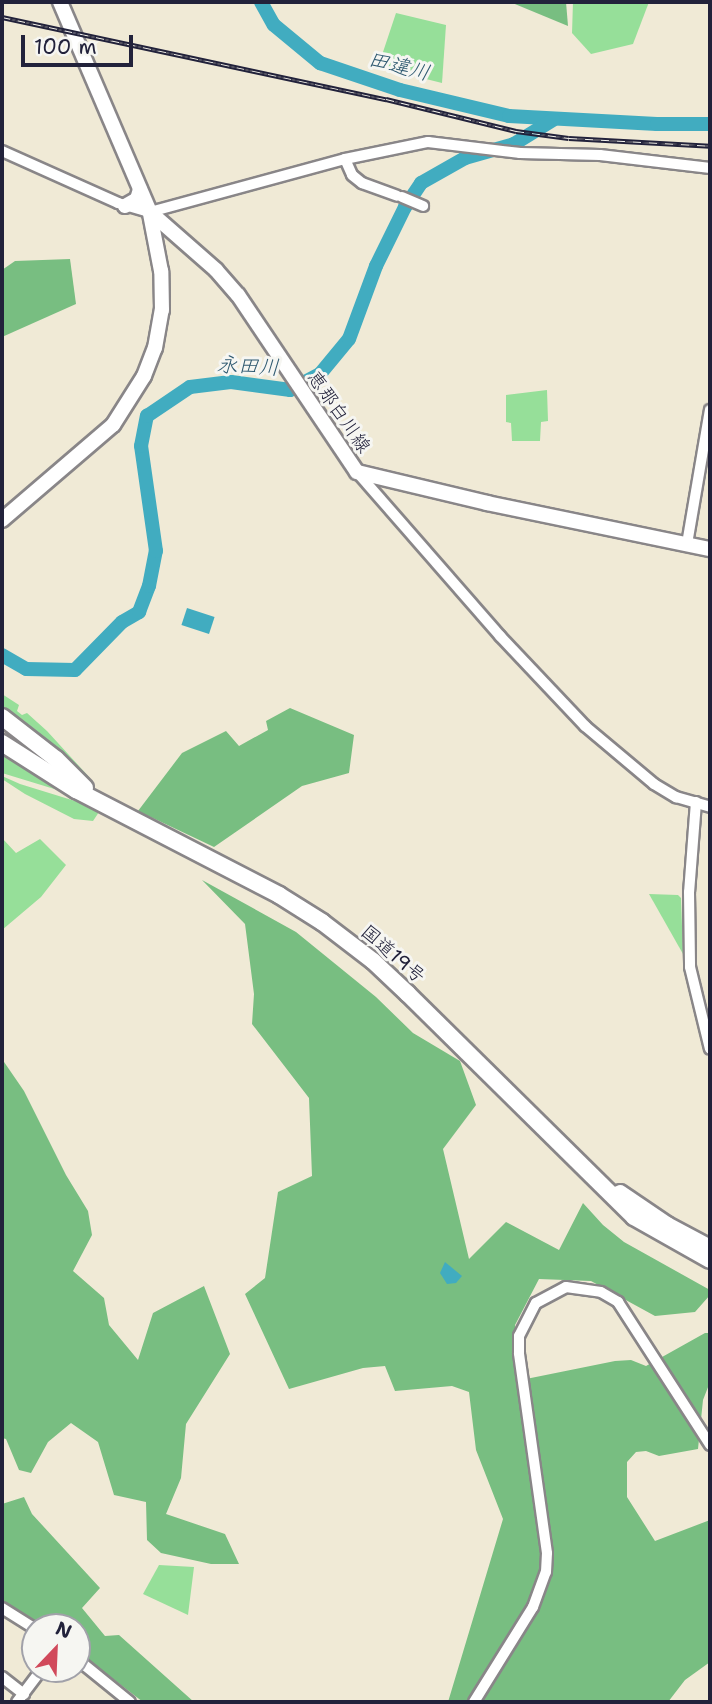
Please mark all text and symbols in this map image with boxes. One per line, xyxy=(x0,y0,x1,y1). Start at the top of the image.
scale bar xyxy=(24,21,136,65)
text: 100 m xyxy=(34,33,97,61)
water label: 田違川 xyxy=(365,46,433,86)
water label: 永田川 xyxy=(216,352,280,380)
street label: 恵那白川線 xyxy=(302,367,376,457)
street label: 国道19号 xyxy=(356,920,430,988)
north arrow xyxy=(21,1613,91,1683)
text: N xyxy=(52,1616,75,1644)

